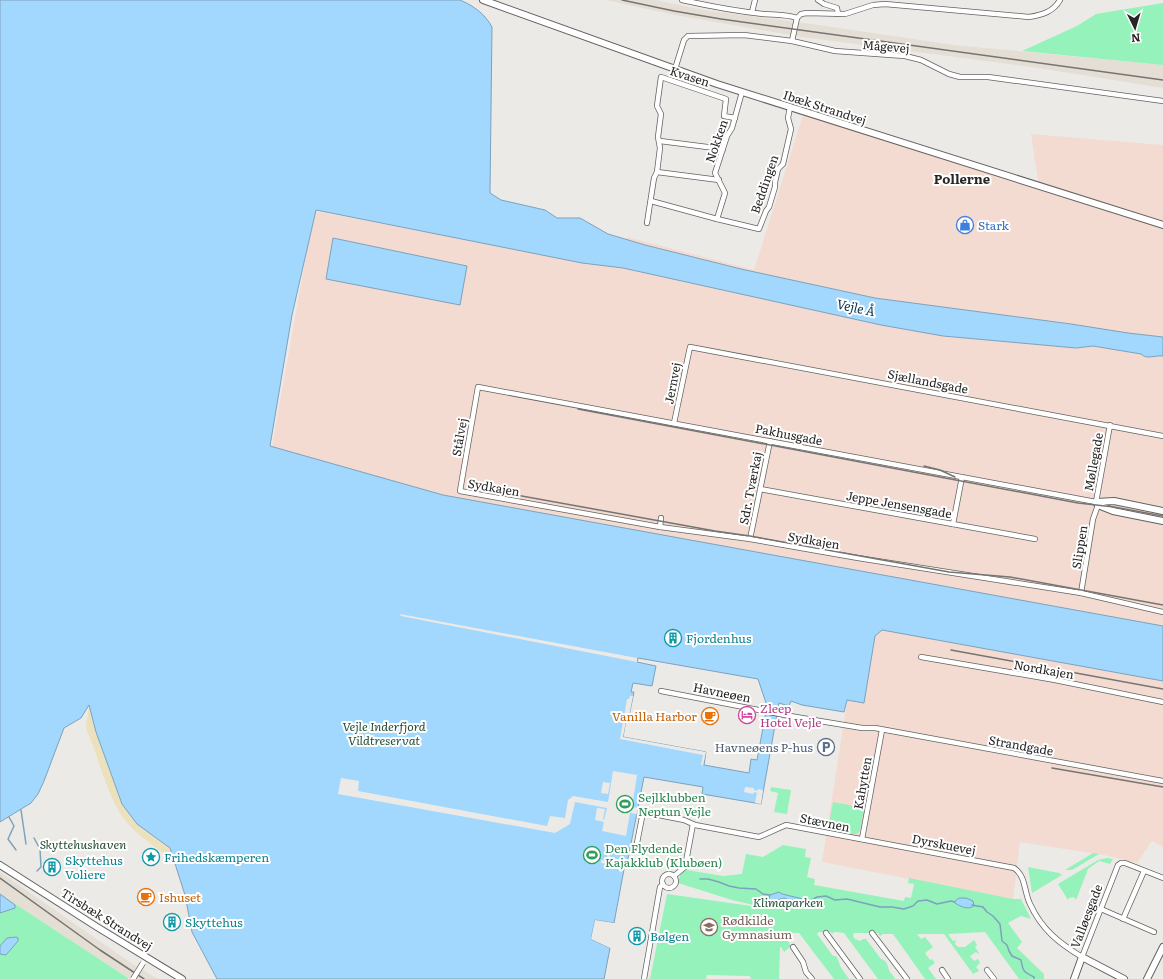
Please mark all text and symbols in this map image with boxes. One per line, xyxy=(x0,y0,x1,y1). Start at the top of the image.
north arrow xyxy=(1115,8,1155,48)
text: N xyxy=(1131,31,1141,47)
street label: Mågevej xyxy=(862,35,910,57)
street label: Kvasen xyxy=(668,61,712,91)
street label: Ibæk Strandvej xyxy=(781,85,869,129)
street label: Nokken xyxy=(700,117,732,165)
street label: Beddingen xyxy=(746,152,782,216)
district label: Pollerne xyxy=(934,169,990,188)
shop icon: Stark xyxy=(955,215,975,235)
place label: Stark xyxy=(978,216,1010,234)
water label: Vejle Å xyxy=(835,294,877,320)
street label: Jernvej xyxy=(659,361,685,405)
street label: Sjællandsgade xyxy=(886,364,970,398)
street label: Stålvej xyxy=(447,416,471,458)
street label: Pakhusgade xyxy=(754,419,824,449)
street label: Møllegade xyxy=(1079,431,1107,493)
street label: Sdr. Tværkaj xyxy=(734,450,766,526)
street label: Sydkajen xyxy=(467,474,521,500)
street label: Jeppe Jensensgade xyxy=(845,486,953,522)
street label: Slippen xyxy=(1067,524,1091,570)
street label: Sydkajen xyxy=(787,527,841,553)
building icon: Fjordenhus xyxy=(663,628,683,648)
place label: Fjordenhus xyxy=(686,629,752,647)
street label: Nordkajen xyxy=(1013,655,1075,683)
street label: Havneøen xyxy=(692,678,752,706)
place label: Zleep Hotel Vejle xyxy=(760,699,822,731)
hotel icon: Zleep Hotel Vejle xyxy=(737,705,757,725)
cafe icon: Vanilla Harbor xyxy=(700,706,720,726)
place label: Vanilla Harbor xyxy=(612,707,697,725)
park label: Vejle Inderfjord Vildtreservat xyxy=(342,717,426,749)
street label: Strandgade xyxy=(987,730,1055,760)
parking icon: Havneøens P-hus xyxy=(816,737,836,757)
place label: Havneøens P-hus xyxy=(715,738,814,756)
street label: Kahytten xyxy=(849,755,875,811)
place label: Sejlklubben Neptun Vejle xyxy=(638,788,711,820)
sports icon: Sejlklubben Neptun Vejle xyxy=(615,794,635,814)
street label: Stævnen xyxy=(799,808,851,836)
street label: Dyrskuevej xyxy=(911,829,977,859)
park label: Skyttehushaven xyxy=(40,835,126,853)
place label: Den Flydende Kajakklub (Klubøen) xyxy=(605,839,722,871)
sports icon: Den Flydende Kajakklub (Klubøen) xyxy=(582,845,602,865)
place icon: Frihedskæmperen xyxy=(141,847,161,867)
place label: Frihedskæmperen xyxy=(164,848,269,866)
place label: Skyttehus Voliere xyxy=(65,851,123,883)
building icon: Skyttehus Voliere xyxy=(42,857,62,877)
street label: Valløesgade xyxy=(1066,881,1106,951)
street label: Tirsbæk Strandvej xyxy=(58,883,156,955)
cafe icon: Ishuset xyxy=(136,887,156,907)
place label: Ishuset xyxy=(159,888,201,906)
park label: Klimaparken xyxy=(753,893,823,911)
place label: Rødkilde Gymnasium xyxy=(722,911,793,943)
building icon: Skyttehus xyxy=(162,912,182,932)
place label: Skyttehus xyxy=(185,913,243,931)
school or university icon: Rødkilde Gymnasium xyxy=(699,917,719,937)
building icon: Bølgen xyxy=(627,926,647,946)
place label: Bølgen xyxy=(650,927,689,945)

